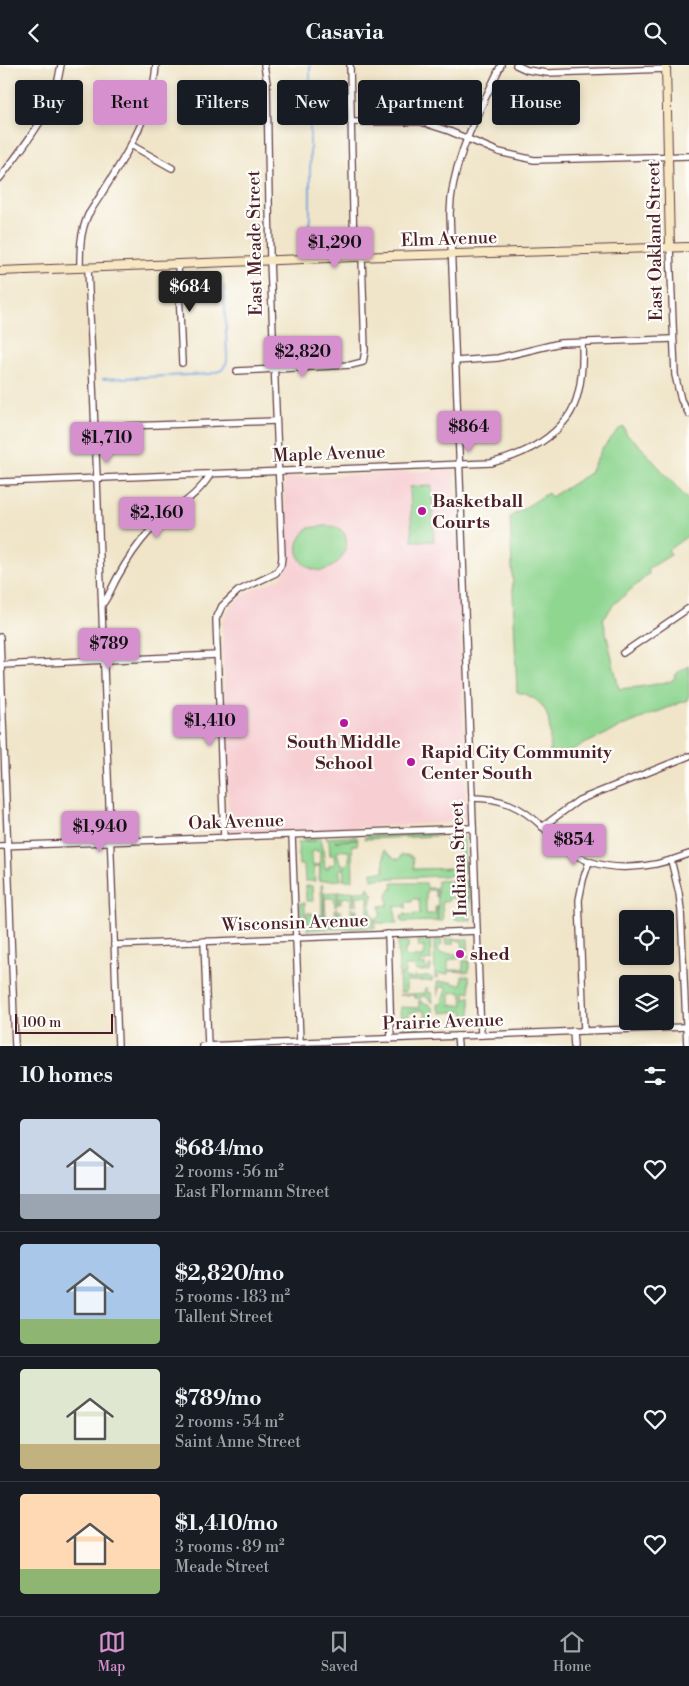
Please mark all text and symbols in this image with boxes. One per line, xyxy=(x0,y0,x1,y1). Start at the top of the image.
icon: back xyxy=(20,19,48,47)
text: Casavia xyxy=(305,19,384,46)
icon: search xyxy=(641,19,669,47)
chip: Buy xyxy=(15,80,83,125)
chip: Rent xyxy=(93,80,167,125)
chip: Filters xyxy=(177,80,267,125)
chip: New xyxy=(277,80,348,125)
chip: Apartment xyxy=(358,80,482,125)
chip: House xyxy=(492,80,580,125)
street label: East Oakland Street xyxy=(642,160,668,321)
street label: East Meade Street xyxy=(242,169,268,316)
street label: Elm Avenue xyxy=(400,226,498,252)
pin: $1,290 xyxy=(294,227,376,269)
text: $1,290 xyxy=(308,233,362,253)
pin: $684 xyxy=(160,271,220,313)
text: $684 xyxy=(170,277,210,297)
pin: $2,820 xyxy=(262,335,344,378)
text: $2,820 xyxy=(275,342,331,362)
pin: $864 xyxy=(439,411,499,453)
text: $864 xyxy=(449,417,489,437)
pin: $1,710 xyxy=(66,421,148,464)
text: $1,710 xyxy=(82,428,133,448)
street label: Maple Avenue xyxy=(272,441,386,467)
place label: Basketball Courts xyxy=(432,490,523,534)
pin: $2,160 xyxy=(116,497,198,539)
text: $2,160 xyxy=(130,503,184,523)
marker: Basketball Courts xyxy=(416,505,428,517)
pin: $789 xyxy=(79,627,139,670)
text: $789 xyxy=(90,634,128,654)
pin: $1,410 xyxy=(169,705,251,747)
text: $1,410 xyxy=(184,711,236,731)
marker: South Middle School xyxy=(338,717,350,729)
place label: South Middle School xyxy=(287,731,401,775)
place label: Rapid City Community Center South xyxy=(421,741,613,785)
marker: Rapid City Community Center South xyxy=(405,756,417,768)
street label: Indiana Street xyxy=(445,800,473,917)
street label: Oak Avenue xyxy=(188,809,284,835)
pin: $1,940 xyxy=(59,811,141,853)
text: $1,940 xyxy=(73,817,127,837)
pin: $854 xyxy=(544,823,604,866)
text: $854 xyxy=(554,830,594,850)
street label: Wisconsin Avenue xyxy=(220,909,369,937)
map controls xyxy=(619,910,674,1030)
button: locate xyxy=(619,910,674,965)
place label: shed xyxy=(470,943,510,966)
marker: shed xyxy=(454,948,466,960)
button: layers xyxy=(619,975,674,1030)
street label: Prairie Avenue xyxy=(382,1008,504,1036)
scale bar xyxy=(15,1011,112,1034)
text: 100 m xyxy=(22,1014,61,1032)
icon: filters xyxy=(641,1062,669,1090)
text: 10 homes xyxy=(20,1063,113,1089)
text: $684/mo xyxy=(175,1136,264,1162)
icon: home xyxy=(60,1139,120,1199)
icon: heart xyxy=(641,1155,669,1183)
text: 2 rooms · 56 m² xyxy=(175,1162,284,1182)
text: East Flormann Street xyxy=(175,1182,330,1202)
text: $2,820/mo xyxy=(175,1261,284,1287)
icon: home xyxy=(60,1264,120,1324)
icon: heart xyxy=(641,1280,669,1308)
text: 5 rooms · 183 m² xyxy=(175,1287,290,1307)
text: Tallent Street xyxy=(175,1307,273,1327)
text: $789/mo xyxy=(175,1386,262,1412)
icon: home xyxy=(60,1389,120,1449)
icon: heart xyxy=(641,1405,669,1433)
text: 2 rooms · 54 m² xyxy=(175,1412,284,1432)
text: Saint Anne Street xyxy=(175,1432,301,1452)
text: $1,410/mo xyxy=(175,1511,278,1537)
icon: home xyxy=(60,1514,120,1574)
icon: heart xyxy=(641,1530,669,1558)
text: 3 rooms · 89 m² xyxy=(175,1537,285,1557)
text: Meade Street xyxy=(175,1557,269,1577)
tab: Map xyxy=(98,1628,126,1676)
tab: Saved xyxy=(321,1628,358,1676)
tab: Home xyxy=(553,1628,591,1676)

